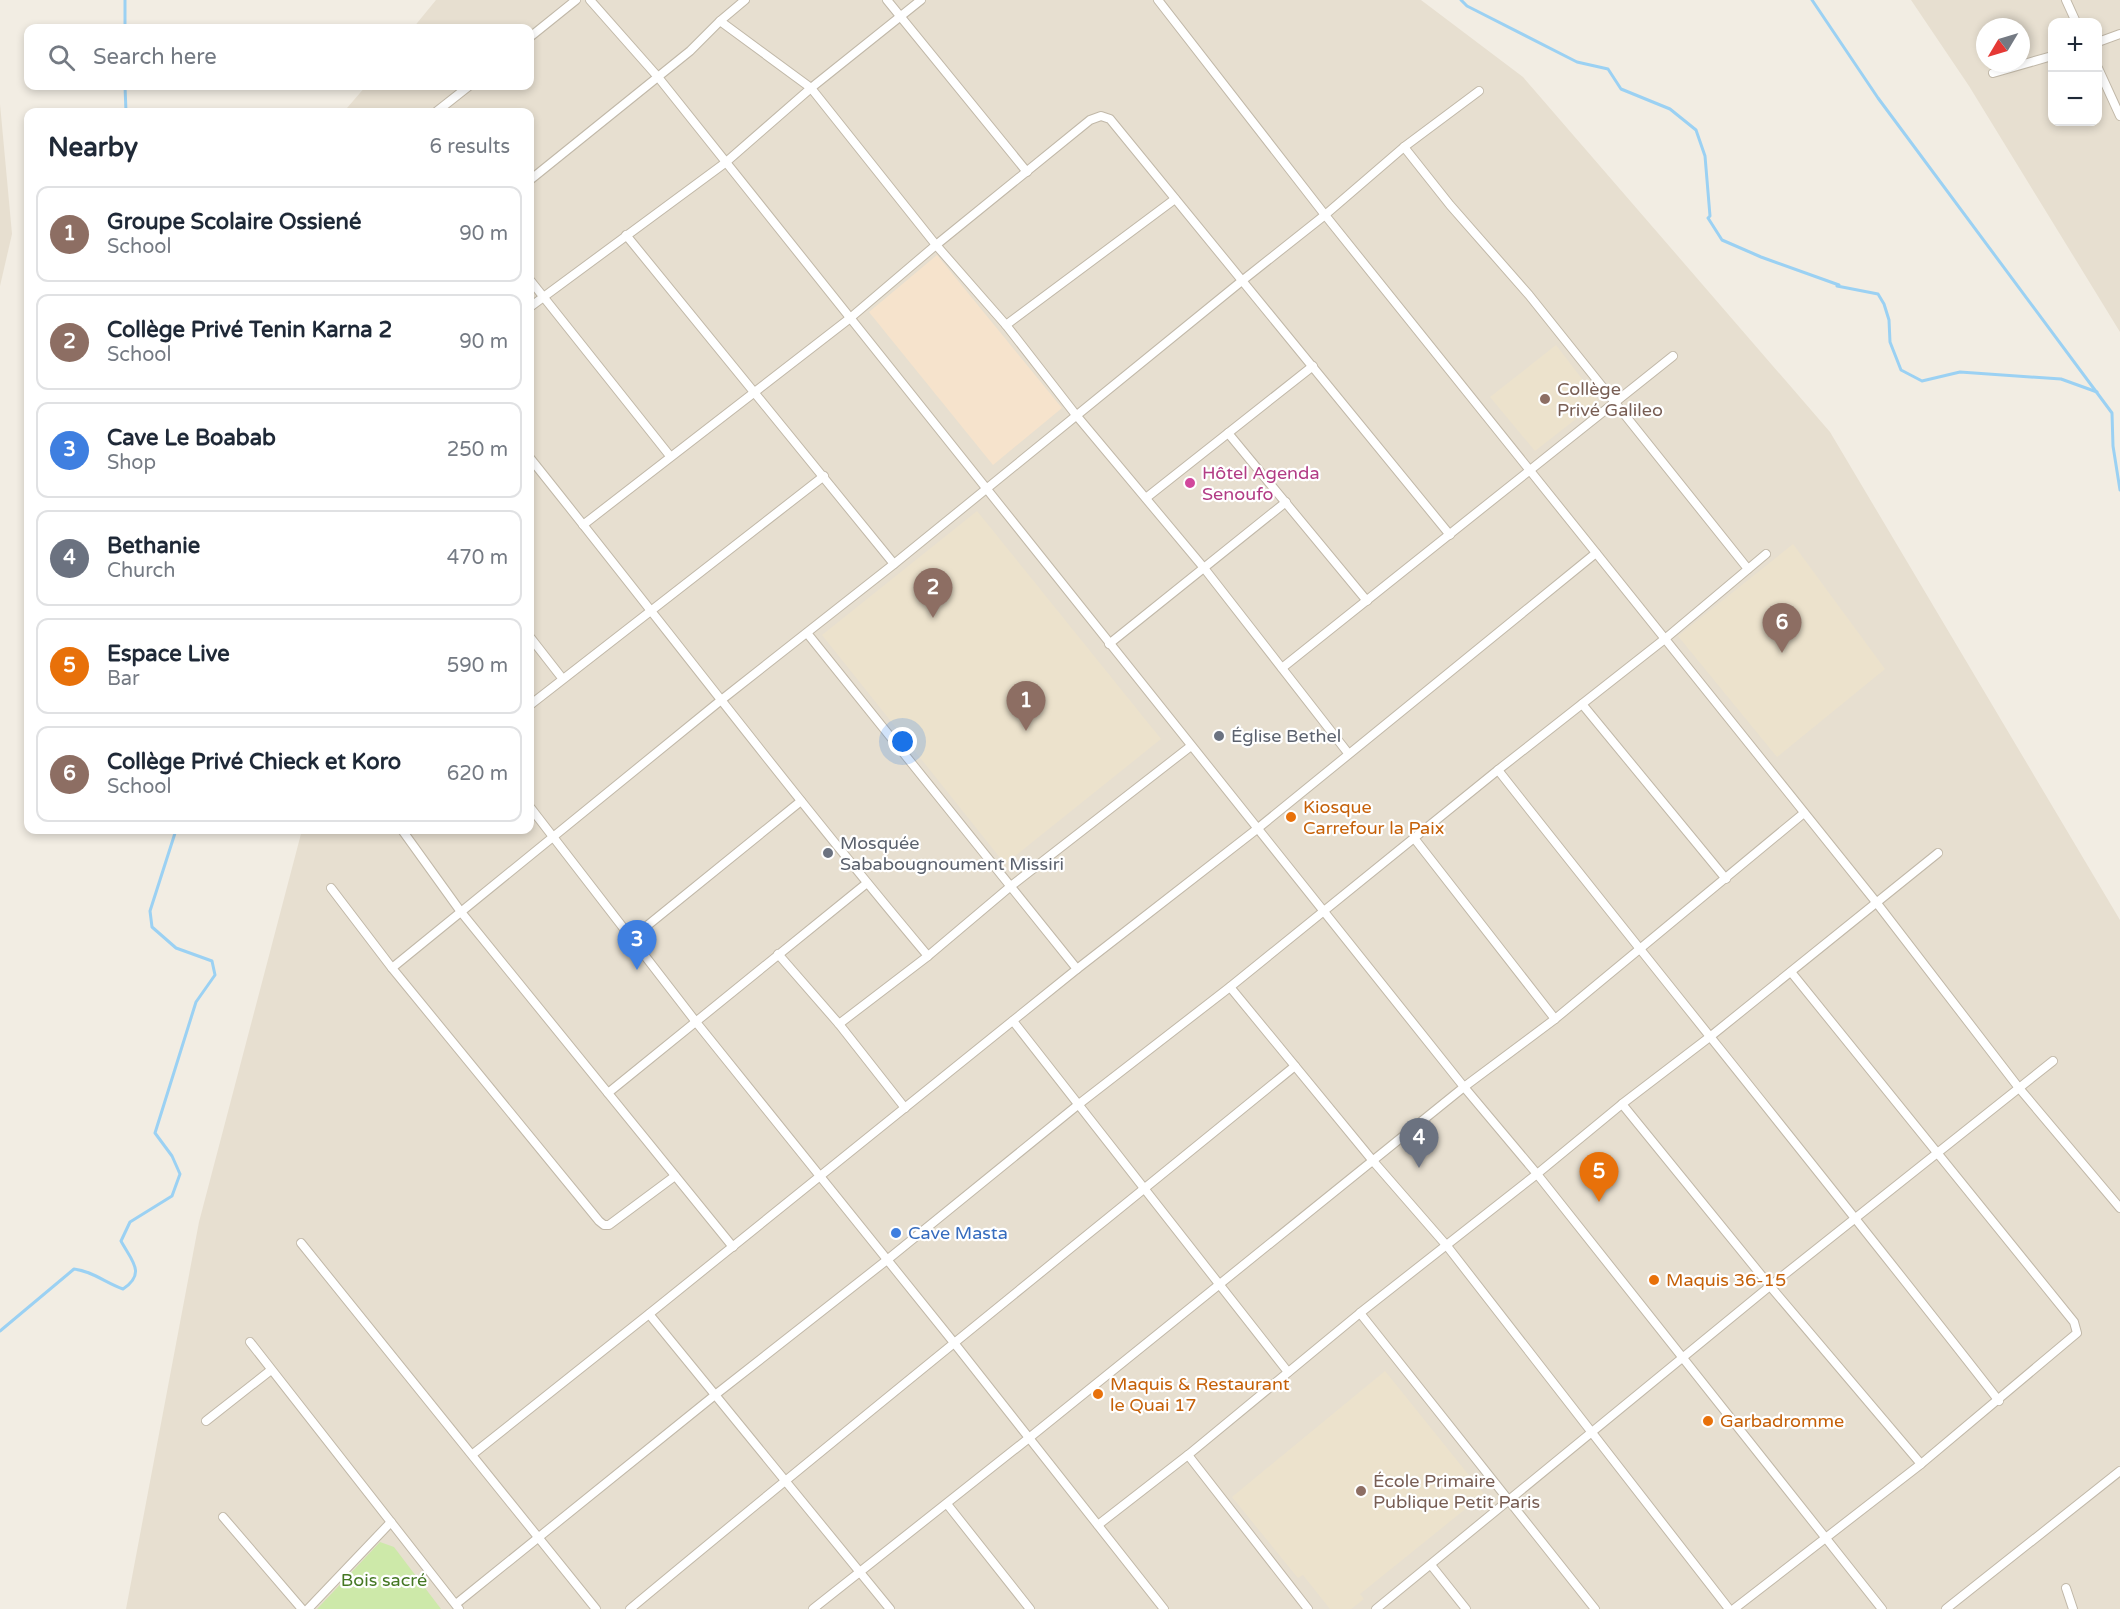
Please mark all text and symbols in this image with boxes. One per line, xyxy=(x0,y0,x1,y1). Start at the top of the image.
north arrow xyxy=(1976,18,2030,72)
map controls xyxy=(2048,18,2102,126)
button: + xyxy=(2048,18,2102,72)
search box xyxy=(24,24,534,90)
icon: search xyxy=(45,41,78,74)
text: Search here xyxy=(93,44,217,70)
button: − xyxy=(2048,72,2102,126)
text: Nearby xyxy=(48,132,138,163)
text: 6 results xyxy=(430,135,510,159)
text: Groupe Scolaire Ossiené xyxy=(107,209,361,235)
text: 1 xyxy=(63,222,76,246)
text: 90 m xyxy=(459,222,508,246)
text: School xyxy=(107,235,171,259)
text: Collège Privé Tenin Karna 2 xyxy=(107,317,392,343)
text: 2 xyxy=(63,330,76,354)
text: 90 m xyxy=(459,330,508,354)
text: School xyxy=(107,343,171,367)
place label: Collège Privé Galileo xyxy=(1557,378,1663,421)
marker: Collège Privé Galileo xyxy=(1538,392,1552,406)
text: Cave Le Boabab xyxy=(107,425,276,451)
text: 3 xyxy=(63,438,76,462)
text: 250 m xyxy=(447,438,508,462)
text: Shop xyxy=(107,451,156,475)
place label: Hôtel Agenda Senoufo xyxy=(1202,462,1320,505)
marker: Hôtel Agenda Senoufo xyxy=(1183,476,1197,490)
text: Bethanie xyxy=(107,533,200,559)
text: 4 xyxy=(63,546,76,570)
text: 470 m xyxy=(447,546,508,570)
text: Church xyxy=(107,559,175,583)
pin: 2 xyxy=(914,568,952,618)
pin: 6 xyxy=(1762,604,1802,653)
text: Espace Live xyxy=(107,641,230,667)
text: 5 xyxy=(63,654,76,678)
text: 590 m xyxy=(447,654,508,678)
text: Bar xyxy=(107,667,140,691)
pin: 1 xyxy=(1006,682,1046,731)
place label: Église Bethel xyxy=(1231,725,1341,747)
your location xyxy=(888,727,917,756)
marker: Église Bethel xyxy=(1212,729,1226,743)
text: Collège Privé Chieck et Koro xyxy=(107,749,401,775)
text: 6 xyxy=(63,762,76,786)
text: 620 m xyxy=(447,762,508,786)
text: School xyxy=(107,775,171,799)
place label: Kiosque Carrefour la Paix xyxy=(1303,796,1444,839)
marker: Kiosque Carrefour la Paix xyxy=(1284,810,1298,824)
place label: Mosquée Sababougnoument Missiri xyxy=(840,832,1064,875)
marker: Mosquée Sababougnoument Missiri xyxy=(821,846,835,860)
pin: 3 xyxy=(618,920,656,970)
pin: 4 xyxy=(1400,1118,1438,1168)
pin: 5 xyxy=(1580,1152,1618,1202)
place label: Cave Masta xyxy=(908,1222,1008,1244)
marker: Cave Masta xyxy=(889,1226,903,1240)
place label: Maquis 36-15 xyxy=(1666,1269,1786,1291)
marker: Maquis 36-15 xyxy=(1647,1273,1661,1287)
place label: Maquis & Restaurant le Quai 17 xyxy=(1110,1373,1290,1416)
marker: Maquis & Restaurant le Quai 17 xyxy=(1091,1387,1105,1401)
place label: Garbadromme xyxy=(1720,1410,1844,1432)
marker: Garbadromme xyxy=(1701,1414,1715,1428)
place label: École Primaire Publique Petit Paris xyxy=(1373,1470,1540,1513)
marker: École Primaire Publique Petit Paris xyxy=(1354,1484,1368,1498)
park label: Bois sacré xyxy=(341,1569,427,1591)

